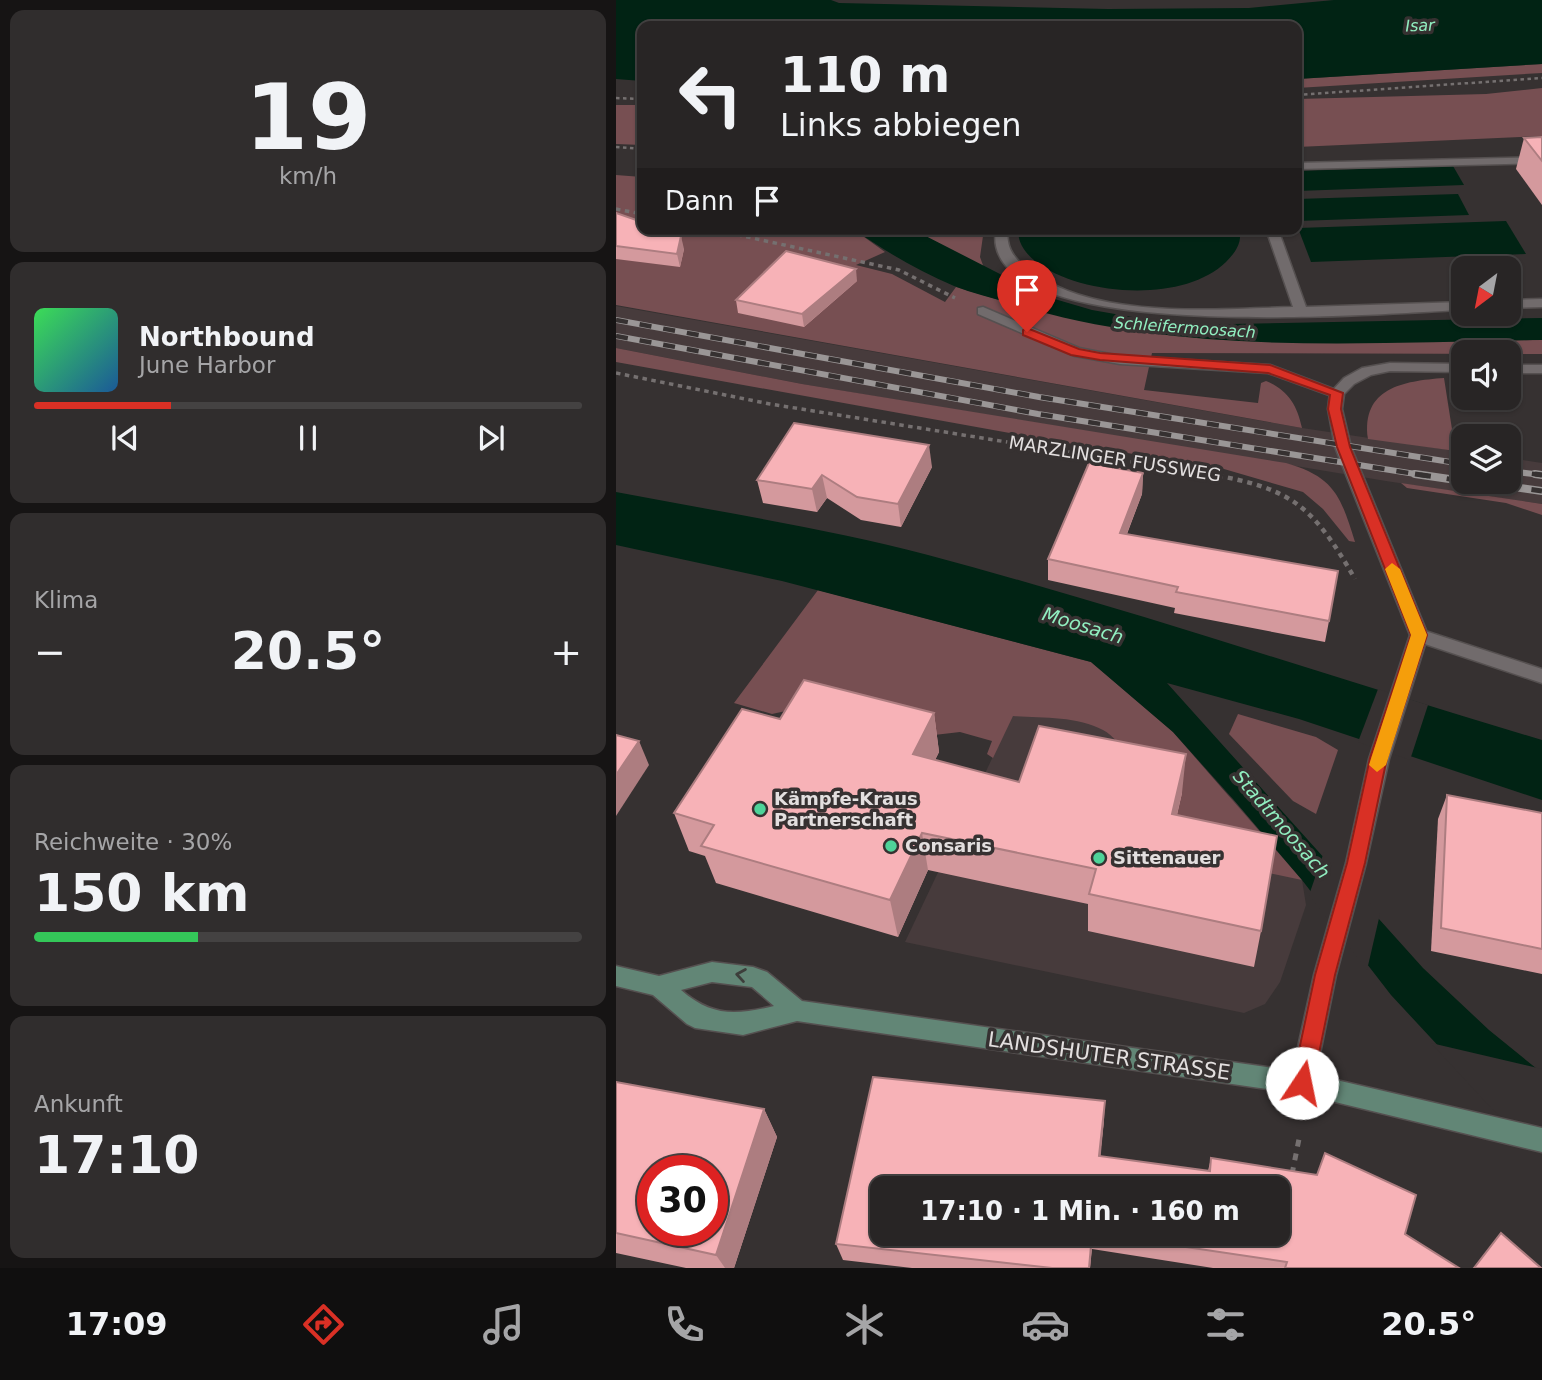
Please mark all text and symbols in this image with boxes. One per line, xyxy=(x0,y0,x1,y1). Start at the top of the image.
water label: Isar xyxy=(1405,15,1436,36)
text: 110 m xyxy=(780,47,950,104)
icon: left xyxy=(665,49,756,140)
text: 19 xyxy=(245,65,371,170)
text: Links abbiegen xyxy=(780,106,1021,144)
text: km/h xyxy=(279,163,337,189)
icon: arrive xyxy=(748,182,786,220)
text: Dann xyxy=(665,186,734,216)
north arrow xyxy=(1451,256,1521,326)
map controls xyxy=(1451,256,1521,494)
pin xyxy=(997,260,1057,332)
icon: arrive xyxy=(1008,271,1046,309)
water label: Schleifermoosach xyxy=(1113,313,1257,342)
text: Northbound xyxy=(139,322,315,352)
button: sound xyxy=(1451,340,1521,410)
text: June Harbor xyxy=(139,352,275,378)
icon: previous xyxy=(106,419,144,457)
icon: pause xyxy=(289,419,327,457)
icon: next xyxy=(472,419,510,457)
button: layers xyxy=(1451,424,1521,494)
street label: MARZLINGER FUSSWEG xyxy=(1007,431,1223,486)
text: Klima xyxy=(34,587,98,613)
water label: Moosach xyxy=(1040,602,1126,648)
text: 20.5° xyxy=(231,621,385,681)
text: − xyxy=(34,630,66,674)
text: + xyxy=(550,630,582,674)
water label: Stadtmoosach xyxy=(1229,765,1335,883)
place label: Kämpfe-Kraus Partnerschaft xyxy=(774,788,918,830)
marker: Kämpfe-Kraus Partnerschaft xyxy=(752,801,768,817)
text: Reichweite · 30% xyxy=(34,829,232,855)
place label: Consaris xyxy=(905,835,992,856)
marker: Consaris xyxy=(883,838,899,854)
place label: Sittenauer xyxy=(1113,847,1221,868)
marker: Sittenauer xyxy=(1091,850,1107,866)
text: 150 km xyxy=(34,863,249,923)
one-way arrow xyxy=(735,968,747,983)
street label: LANDSHUTER STRASSE xyxy=(986,1027,1232,1085)
position arrow xyxy=(1265,1046,1339,1120)
text: Ankunft xyxy=(34,1091,123,1117)
text: 17:10 xyxy=(34,1125,200,1185)
speed limit sign: 30 xyxy=(637,1155,728,1246)
text: 17:10 · 1 Min. · 160 m xyxy=(920,1196,1240,1226)
icon: directions xyxy=(299,1300,348,1349)
icon: music xyxy=(479,1300,528,1349)
icon: phone xyxy=(660,1300,709,1349)
icon: climate xyxy=(840,1300,889,1349)
icon: car xyxy=(1021,1300,1070,1349)
icon: filters xyxy=(1201,1300,1250,1349)
text: 17:09 xyxy=(66,1305,168,1343)
text: 20.5° xyxy=(1381,1305,1476,1343)

